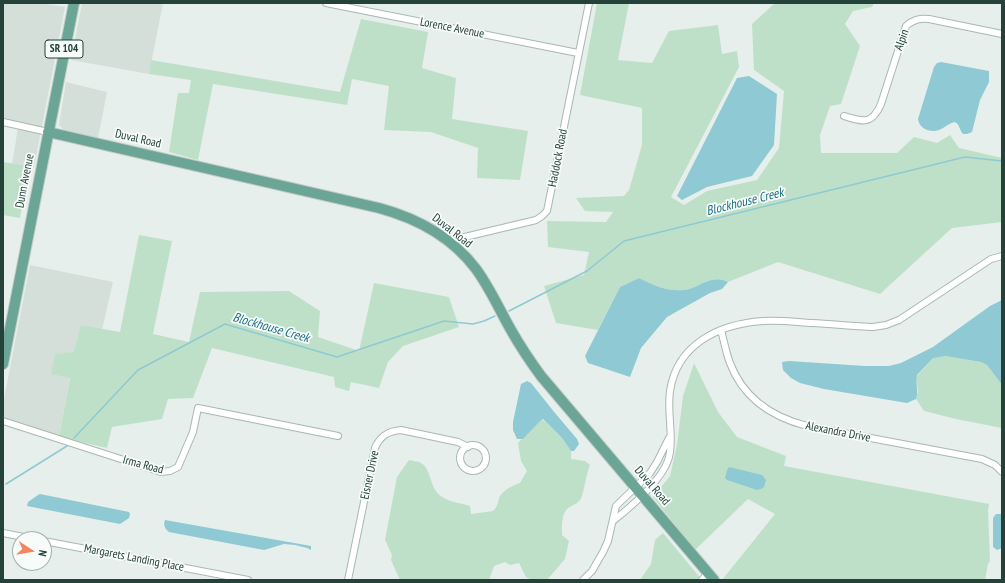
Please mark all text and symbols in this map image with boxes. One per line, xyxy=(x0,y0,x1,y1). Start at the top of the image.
street label: Lorence Avenue xyxy=(419,15,485,41)
street label: Alpin xyxy=(892,27,912,53)
road number: SR 104 xyxy=(45,40,83,58)
street label: Duval Road xyxy=(114,127,162,151)
street label: Haddock Road xyxy=(545,128,571,188)
street label: Dunn Avenue xyxy=(13,153,37,209)
water label: Blockhouse Creek xyxy=(705,185,785,219)
street label: Duval Road xyxy=(429,211,475,251)
water label: Blockhouse Creek xyxy=(231,310,311,346)
street label: Alexandra Drive xyxy=(804,419,872,445)
street label: Eisner Drive xyxy=(358,449,382,501)
street label: Irma Road xyxy=(121,453,165,477)
street label: Duval Road xyxy=(631,464,673,508)
north arrow xyxy=(12,531,52,571)
street label: Margarets Landing Place xyxy=(83,541,185,575)
text: N xyxy=(35,549,50,558)

